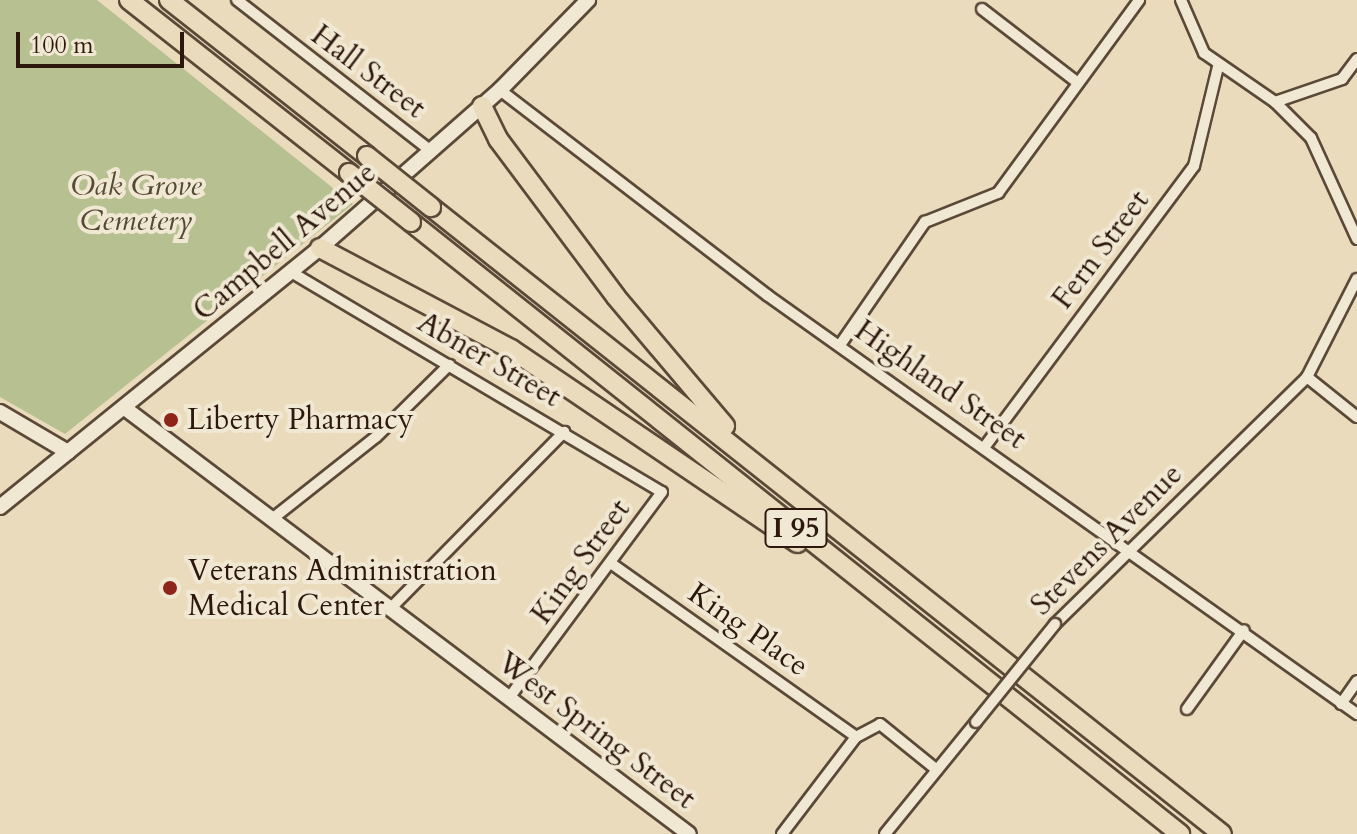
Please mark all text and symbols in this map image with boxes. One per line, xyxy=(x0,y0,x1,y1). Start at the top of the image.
scale bar xyxy=(20,16,188,66)
street label: Hall Street xyxy=(304,17,432,127)
text: 100 m xyxy=(30,29,94,62)
street label: Campbell Avenue xyxy=(186,155,384,329)
park label: Oak Grove Cemetery xyxy=(70,168,202,238)
street label: Fern Street xyxy=(1045,184,1157,316)
street label: Abner Street xyxy=(411,305,567,415)
street label: Highland Street xyxy=(847,313,1033,457)
place label: Liberty Pharmacy xyxy=(187,402,414,438)
marker: Liberty Pharmacy xyxy=(162,411,180,429)
street label: Stevens Avenue xyxy=(1024,457,1190,623)
street label: King Street xyxy=(524,493,638,631)
road number: I 95 xyxy=(764,504,828,552)
place label: Veterans Administration Medical Center xyxy=(188,553,497,624)
street label: King Place xyxy=(681,576,815,684)
marker: Veterans Administration Medical Center xyxy=(159,577,181,599)
street label: West Spring Street xyxy=(490,645,702,817)

